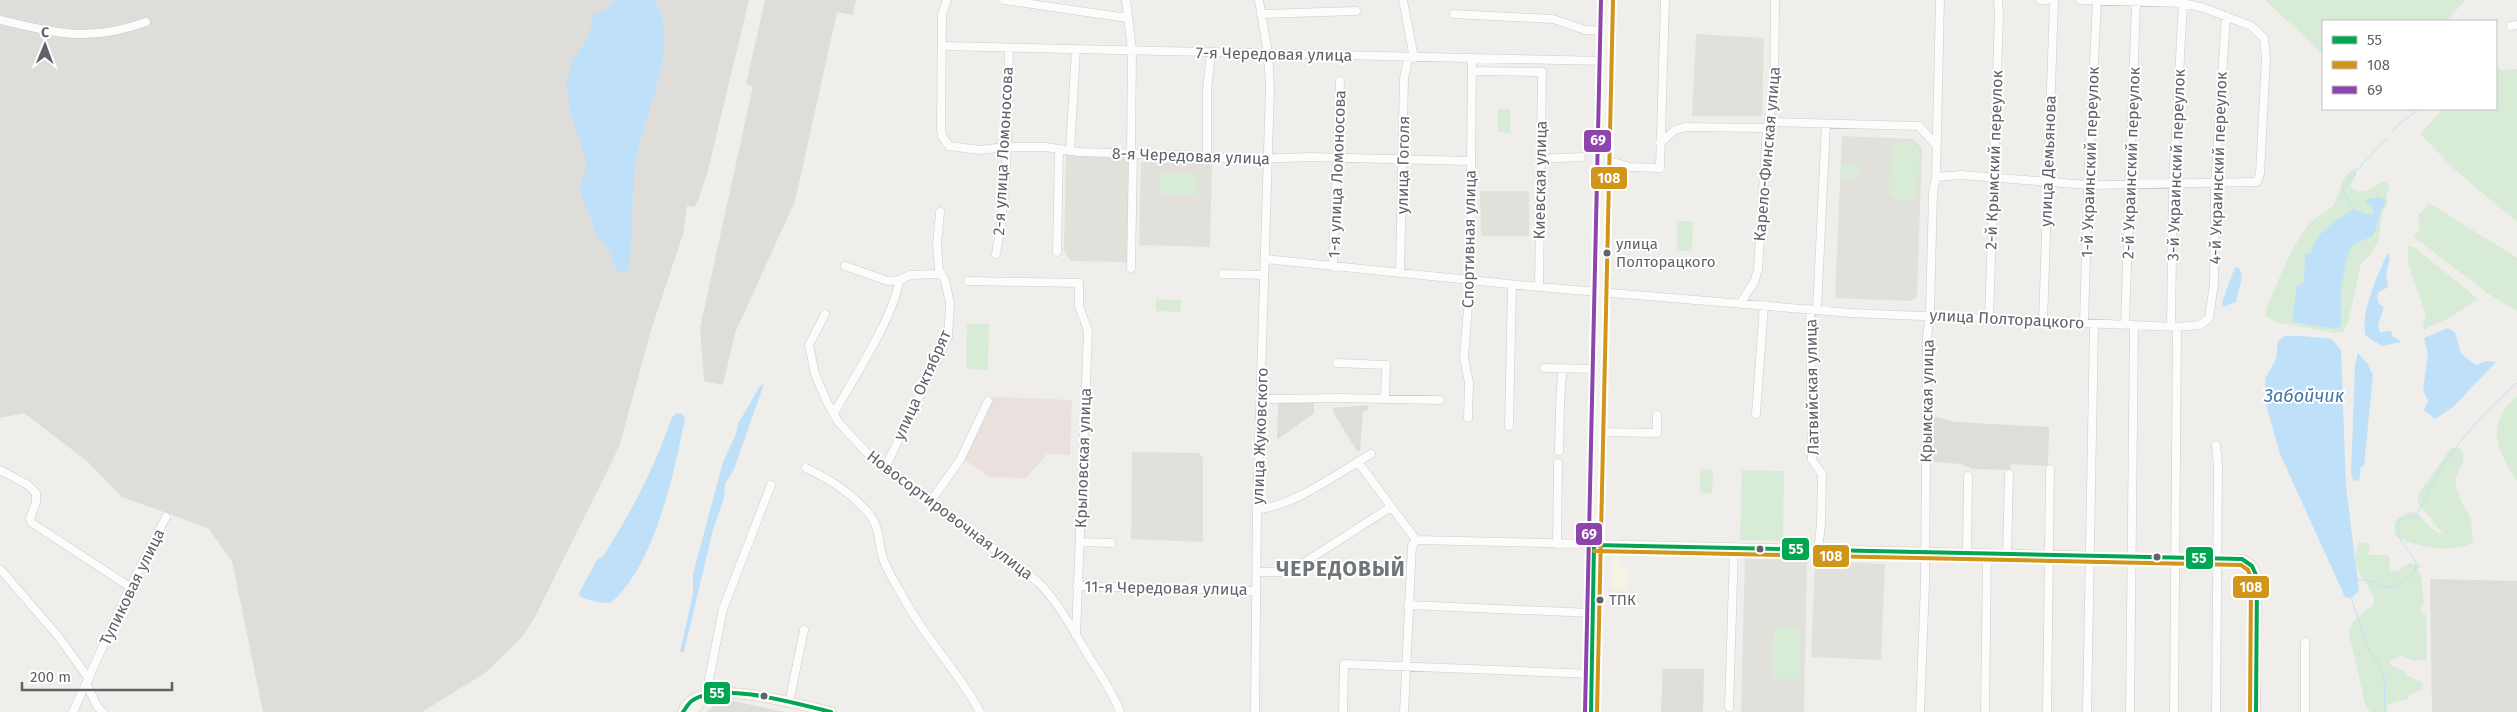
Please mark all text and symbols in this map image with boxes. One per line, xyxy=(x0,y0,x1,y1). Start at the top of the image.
north arrow xyxy=(20,20,70,70)
legend xyxy=(2322,20,2497,110)
text: С xyxy=(41,24,49,41)
text: 55 xyxy=(2367,31,2382,49)
street label: 7-я Чередовая улица xyxy=(1196,43,1352,65)
text: 108 xyxy=(2367,56,2390,74)
street label: 1-й Украинский переулок xyxy=(2077,65,2103,258)
street label: 2-я улица Ломоносова xyxy=(989,66,1017,236)
street label: Карело-Финская улица xyxy=(1750,66,1784,242)
street label: 2-й Украинский переулок xyxy=(2118,66,2144,259)
street label: 3-й Украинский переулок xyxy=(2163,68,2189,261)
street label: 2-й Крымский переулок xyxy=(1981,69,2007,250)
street label: 4-й Украинский переулок xyxy=(2205,71,2231,265)
text: 69 xyxy=(2367,81,2383,99)
street label: 1-я улица Ломоносова xyxy=(1325,90,1349,258)
street label: улица Демьянова xyxy=(2036,95,2060,227)
street label: улица Гоголя xyxy=(1393,116,1413,214)
street label: Киевская улица xyxy=(1529,120,1551,240)
line badge: 69 xyxy=(1583,129,1612,153)
text: 69 xyxy=(1590,132,1606,149)
street label: 8-я Чередовая улица xyxy=(1112,144,1270,168)
line badge: 108 xyxy=(1590,166,1628,190)
street label: Спортивная улица xyxy=(1458,170,1480,308)
text: 108 xyxy=(1598,170,1620,187)
place label: улица Полторацкого xyxy=(1616,235,1715,271)
marker: улица Полторацкого xyxy=(1602,248,1612,258)
street label: улица Полторацкого xyxy=(1929,305,2085,333)
street label: Латвийская улица xyxy=(1801,319,1823,455)
street label: улица Октябрят xyxy=(889,326,955,443)
street label: Крымская улица xyxy=(1916,339,1938,463)
street label: улица Жуковского xyxy=(1248,367,1272,505)
water label: Забойчик xyxy=(2263,385,2345,407)
street label: Крыловская улица xyxy=(1071,388,1095,528)
street label: Новосортировочная улица xyxy=(863,446,1037,584)
line badge: 69 xyxy=(1575,522,1603,546)
street label: Тупиковая улица xyxy=(96,526,168,648)
text: 69 xyxy=(1581,526,1597,543)
line badge: 55 xyxy=(1781,537,1810,561)
text: 55 xyxy=(1789,541,1804,558)
unlabelled marker xyxy=(1755,544,1765,554)
line badge: 108 xyxy=(1812,544,1850,568)
line badge: 55 xyxy=(2185,546,2214,570)
text: 108 xyxy=(1820,548,1842,565)
text: 55 xyxy=(2192,550,2207,567)
unlabelled marker xyxy=(2152,552,2162,562)
district label: ЧЕРЕДОВЫЙ xyxy=(1276,555,1406,582)
line badge: 108 xyxy=(2232,575,2270,599)
street label: 11-я Чередовая улица xyxy=(1084,577,1248,599)
text: 108 xyxy=(2240,579,2262,596)
place label: ТПК xyxy=(1609,591,1636,609)
marker: ТПК xyxy=(1595,595,1605,605)
scale bar xyxy=(22,660,172,692)
text: 200 m xyxy=(30,668,71,686)
line badge: 55 xyxy=(703,681,731,705)
text: 55 xyxy=(710,685,725,702)
unlabelled marker xyxy=(759,691,769,701)

